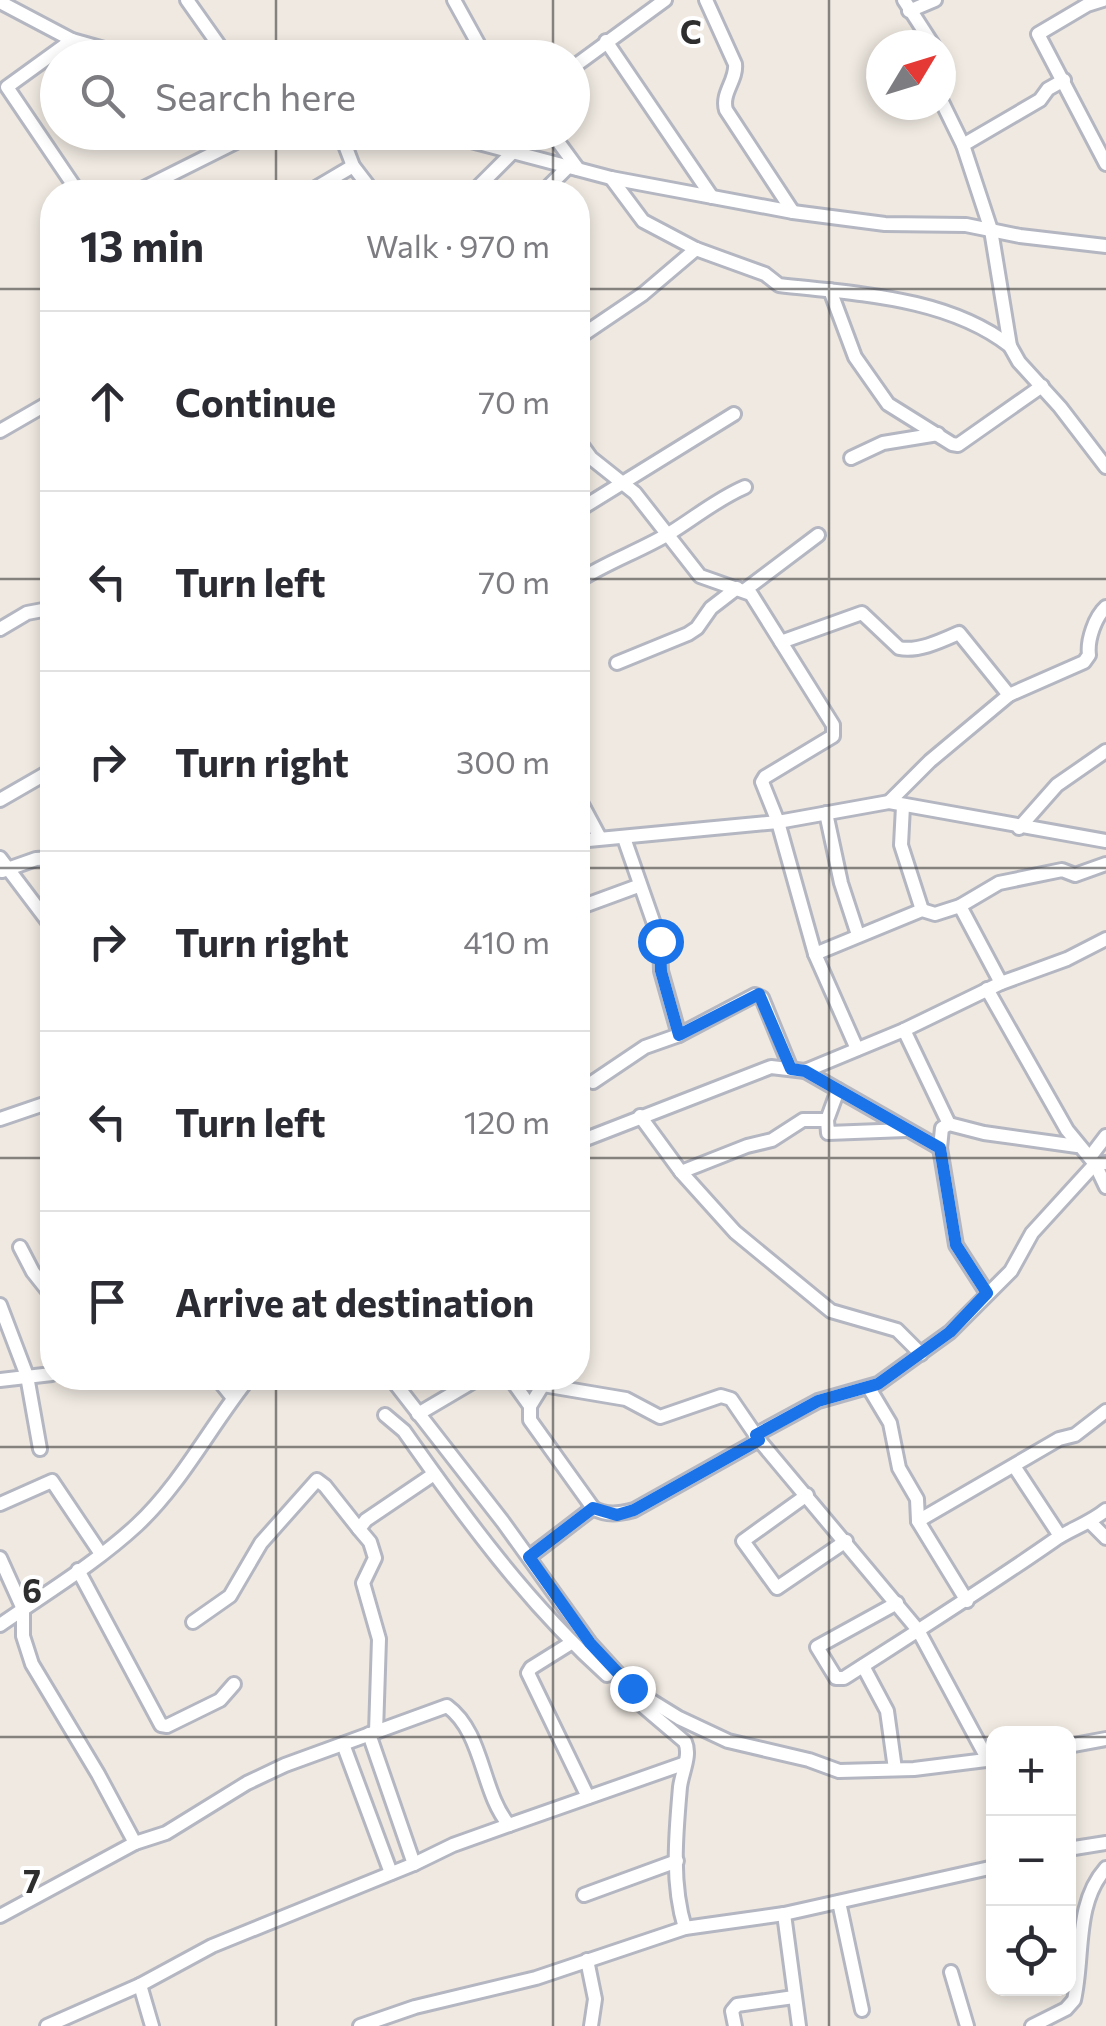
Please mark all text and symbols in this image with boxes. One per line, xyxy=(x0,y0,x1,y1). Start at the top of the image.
text: C xyxy=(680,11,702,51)
north arrow xyxy=(866,30,956,120)
search box xyxy=(40,40,590,150)
icon: search xyxy=(75,68,130,123)
text: Search here xyxy=(155,72,356,119)
text: 13 min xyxy=(80,219,204,271)
text: Walk · 970 m xyxy=(366,225,550,265)
icon: ahead xyxy=(80,374,135,429)
text: Continue xyxy=(175,378,336,425)
text: 70 m xyxy=(478,381,550,421)
icon: left xyxy=(80,554,135,609)
text: Turn left xyxy=(175,558,326,605)
text: 70 m xyxy=(478,561,550,601)
icon: right xyxy=(80,734,135,789)
text: Turn right xyxy=(175,738,349,785)
text: 300 m xyxy=(456,741,550,781)
icon: right xyxy=(80,914,135,969)
text: Turn right xyxy=(175,918,349,965)
route start xyxy=(638,919,684,965)
text: 410 m xyxy=(463,921,550,961)
icon: left xyxy=(80,1094,135,1149)
text: Turn left xyxy=(175,1098,326,1145)
text: 120 m xyxy=(464,1101,550,1141)
icon: arrive xyxy=(80,1274,135,1329)
text: Arrive at destination xyxy=(175,1278,534,1325)
text: 6 xyxy=(22,1570,42,1610)
route end xyxy=(610,1666,656,1712)
map controls xyxy=(986,1726,1076,1996)
button: + xyxy=(986,1726,1076,1816)
button: − xyxy=(986,1816,1076,1906)
text: 7 xyxy=(23,1860,41,1900)
button: locate xyxy=(986,1906,1076,1996)

